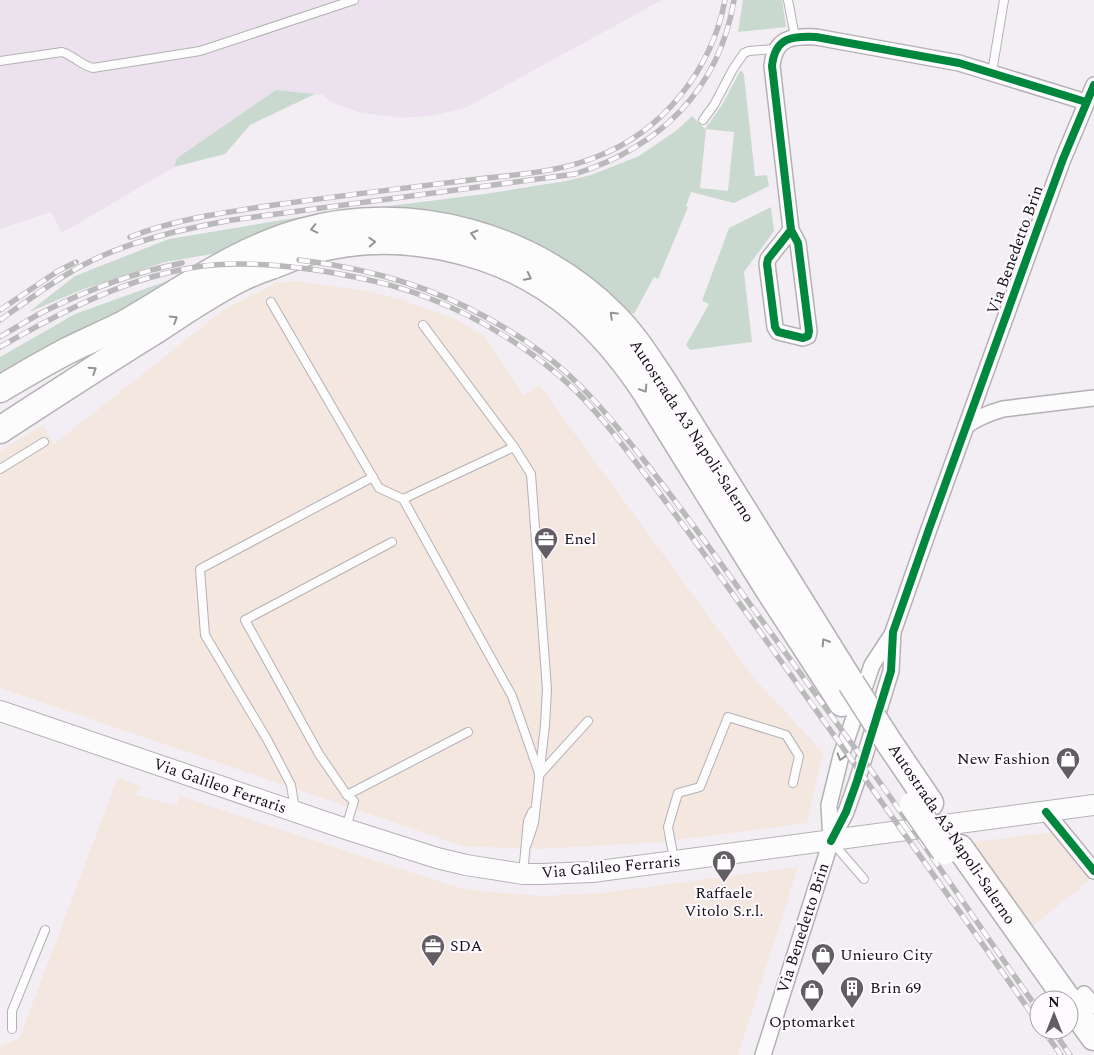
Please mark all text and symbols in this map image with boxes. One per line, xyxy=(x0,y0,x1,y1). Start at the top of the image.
street label: Via Benedetto Brin xyxy=(980,182,1050,318)
one-way arrow xyxy=(309,223,318,234)
one-way arrow xyxy=(470,229,479,239)
one-way arrow xyxy=(368,236,376,247)
one-way arrow xyxy=(523,271,532,281)
one-way arrow xyxy=(609,312,618,321)
one-way arrow xyxy=(168,315,177,325)
street label: Autostrada A3 Napoli-Salerno xyxy=(624,335,760,527)
one-way arrow xyxy=(88,367,97,376)
one-way arrow xyxy=(637,383,647,392)
office icon: Enel xyxy=(533,526,559,560)
place label: Enel xyxy=(564,527,596,551)
one-way arrow xyxy=(822,638,831,647)
street label: Autostrada A3 Napoli-Salerno xyxy=(882,739,1022,929)
shop icon: New Fashion xyxy=(1055,746,1081,780)
place label: New Fashion xyxy=(957,747,1050,771)
street label: Via Galileo Ferraris xyxy=(150,752,290,820)
one-way arrow xyxy=(837,752,847,761)
street label: Via Galileo Ferraris xyxy=(540,849,682,885)
shop icon: Raffaele Vitolo S.r.l. xyxy=(711,849,737,883)
street label: Via Benedetto Brin xyxy=(771,860,835,996)
place label: Raffaele Vitolo S.r.l. xyxy=(684,881,764,923)
office icon: SDA xyxy=(420,933,446,967)
place label: SDA xyxy=(450,934,482,958)
shop icon: Unieuro City xyxy=(810,942,836,976)
place label: Unieuro City xyxy=(840,943,934,967)
building icon: Brin 69 xyxy=(839,975,865,1009)
place label: Brin 69 xyxy=(870,976,921,1000)
shop icon: Optomarket xyxy=(799,978,825,1012)
north arrow xyxy=(1029,990,1079,1040)
text: N xyxy=(1048,992,1060,1013)
place label: Optomarket xyxy=(769,1010,855,1034)

